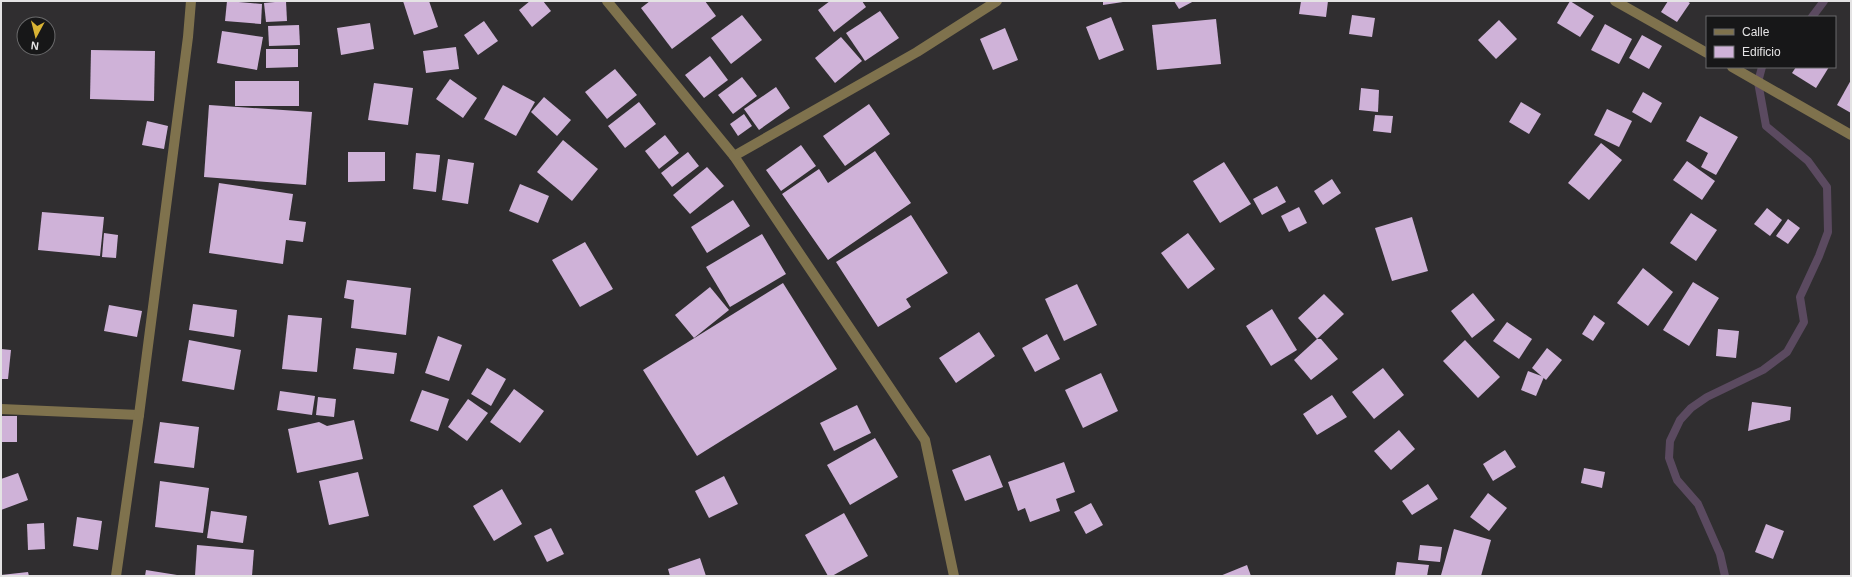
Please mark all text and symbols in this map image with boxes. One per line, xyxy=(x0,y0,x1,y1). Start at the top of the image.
north arrow xyxy=(16,16,56,56)
legend xyxy=(1706,16,1836,68)
text: Calle xyxy=(1742,25,1770,39)
text: N xyxy=(30,39,39,52)
text: Edificio xyxy=(1742,45,1781,59)

